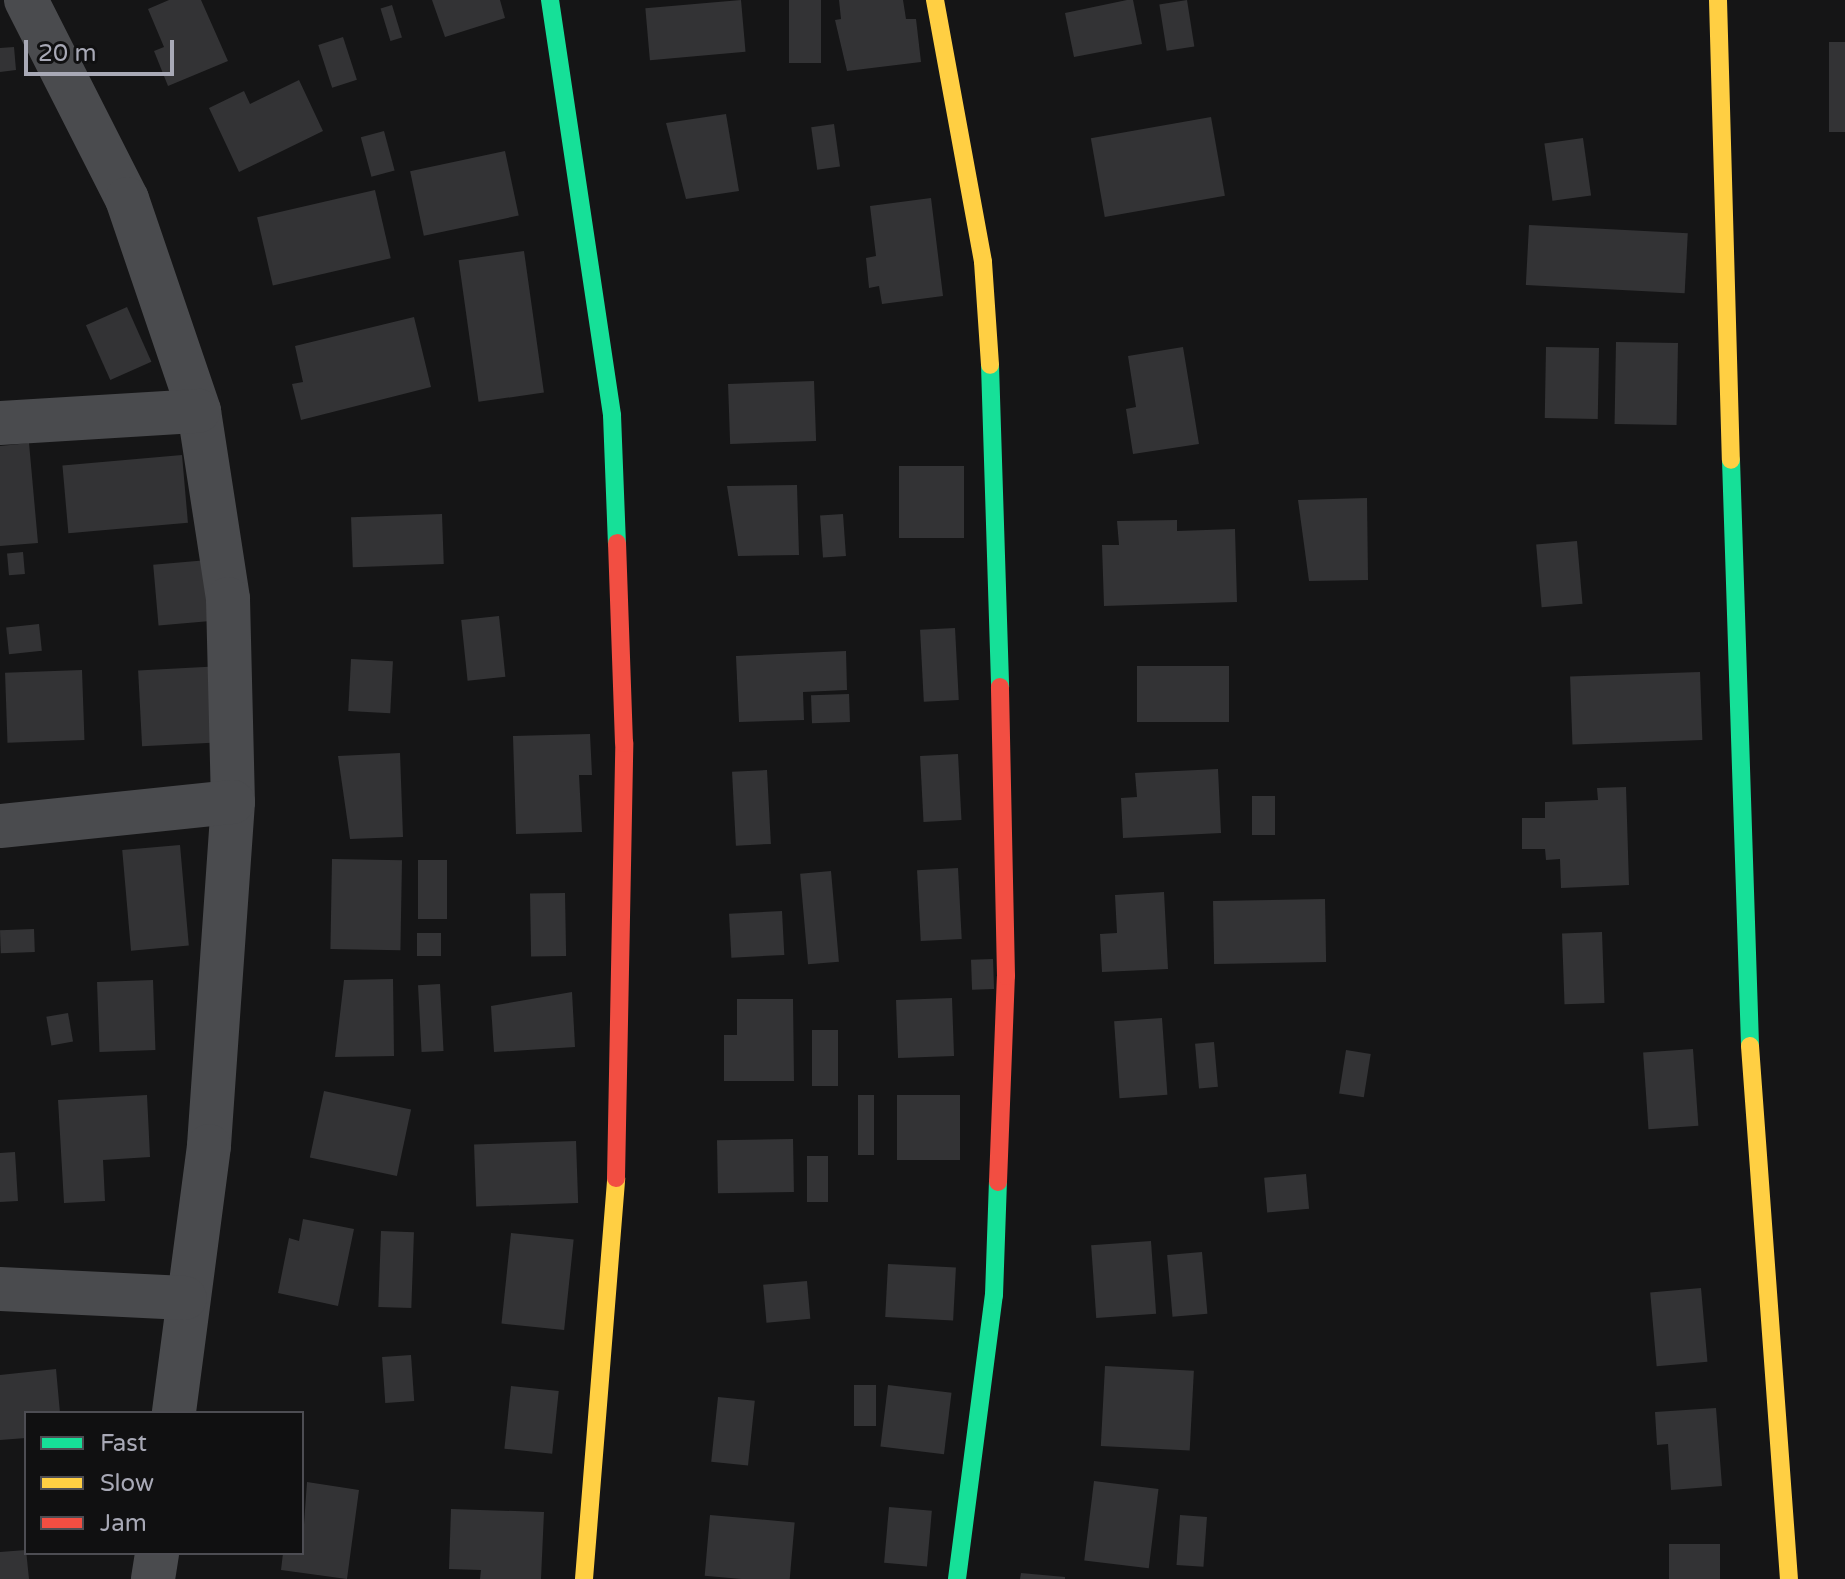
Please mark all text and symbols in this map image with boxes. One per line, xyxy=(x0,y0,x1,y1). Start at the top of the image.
scale bar xyxy=(28,24,178,74)
text: 20 m xyxy=(38,39,96,68)
legend xyxy=(24,1411,304,1555)
text: Fast xyxy=(100,1429,147,1458)
text: Slow xyxy=(100,1469,154,1498)
text: Jam xyxy=(100,1509,147,1538)

